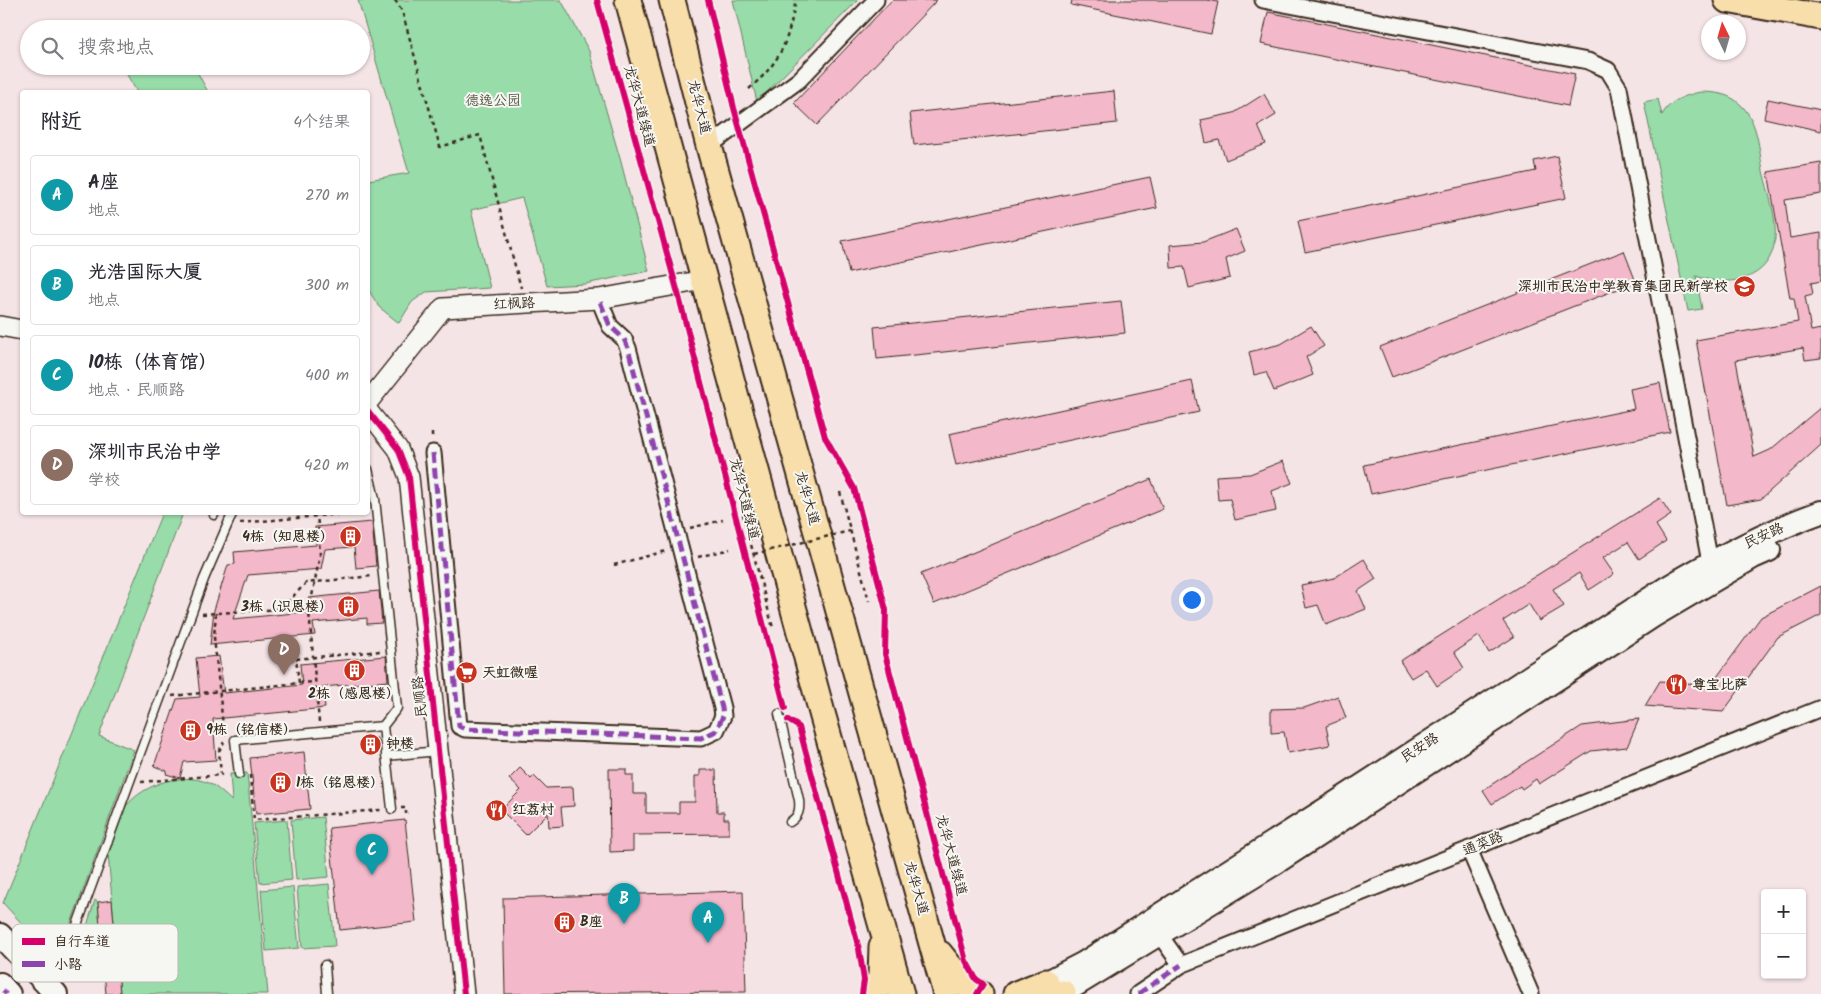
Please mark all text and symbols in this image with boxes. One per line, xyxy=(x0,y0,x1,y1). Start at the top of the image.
north arrow xyxy=(1701,15,1746,60)
search box xyxy=(20,20,370,75)
text: 搜索地点 xyxy=(78,33,154,63)
icon: search xyxy=(38,34,66,62)
street label: 龙华大道绿道 xyxy=(618,63,660,149)
street label: 龙华大道 xyxy=(682,77,716,137)
park label: 德逸公园 xyxy=(465,90,521,112)
text: 附近 xyxy=(40,106,82,139)
text: 4个结果 xyxy=(293,110,350,135)
text: A座 xyxy=(88,168,119,198)
text: A xyxy=(52,183,62,208)
text: 270 m xyxy=(305,183,349,208)
text: 地点 xyxy=(88,198,120,223)
text: 光浩国际大厦 xyxy=(88,258,202,288)
text: B xyxy=(52,273,62,298)
text: 300 m xyxy=(305,273,349,298)
school or university icon: 深圳市民治中学教育集团民新学校 xyxy=(1732,275,1756,299)
place label: 深圳市民治中学教育集团民新学校 xyxy=(1518,276,1728,298)
text: 地点 xyxy=(88,288,120,313)
street label: 红枫路 xyxy=(492,292,536,316)
text: 10栋（体育馆） xyxy=(88,348,218,378)
text: C xyxy=(52,363,62,388)
text: 400 m xyxy=(305,363,349,388)
text: 地点 · 民顺路 xyxy=(88,378,185,403)
text: 深圳市民治中学 xyxy=(88,438,221,468)
text: D xyxy=(52,453,62,478)
text: 420 m xyxy=(304,453,349,478)
street label: 龙华大道绿道 xyxy=(723,456,765,542)
text: 学校 xyxy=(88,468,120,493)
street label: 龙华大道 xyxy=(789,468,825,528)
street label: 民安路 xyxy=(1740,517,1788,555)
building icon: 4栋（知恩楼） xyxy=(338,525,362,549)
place label: 4栋（知恩楼） xyxy=(242,526,334,548)
your location xyxy=(1179,587,1205,613)
building icon: 3栋（识恩楼） xyxy=(337,595,361,619)
place label: 3栋（识恩楼） xyxy=(240,596,333,618)
pin: D xyxy=(268,634,300,675)
building icon: 2栋（感恩楼） xyxy=(342,659,366,683)
supermarket icon: 天虹微喔 xyxy=(454,661,478,685)
place label: 天虹微喔 xyxy=(482,662,538,684)
restaurant icon: 尊宝比萨 xyxy=(1664,673,1688,697)
place label: 尊宝比萨 xyxy=(1692,674,1748,696)
street label: 民顺路 xyxy=(407,675,433,719)
place label: 2栋（感恩楼） xyxy=(308,683,400,705)
building icon: 9栋（铭信楼） xyxy=(178,718,202,742)
place label: 9栋（铭信楼） xyxy=(206,719,297,741)
street label: 民安路 xyxy=(1396,727,1444,769)
building icon: 钟楼 xyxy=(358,732,382,756)
place label: 钟楼 xyxy=(386,733,414,755)
building icon: 1栋（铭恩楼） xyxy=(268,771,292,795)
place label: 1栋（铭恩楼） xyxy=(296,772,384,794)
restaurant icon: 红荔村 xyxy=(484,798,508,822)
place label: 红荔村 xyxy=(512,799,554,821)
street label: 龙华大道绿道 xyxy=(930,812,972,898)
street label: 通菜路 xyxy=(1459,826,1507,862)
pin: C xyxy=(356,834,388,875)
street label: 龙华大道 xyxy=(898,858,934,918)
pin: B xyxy=(608,883,640,924)
map controls xyxy=(1761,889,1806,979)
button: + xyxy=(1761,889,1806,934)
pin: A xyxy=(692,902,724,943)
building icon: B座 xyxy=(552,910,576,934)
place label: B座 xyxy=(580,911,603,933)
legend xyxy=(12,924,178,982)
text: 自行车道 xyxy=(54,931,110,953)
button: − xyxy=(1761,934,1806,979)
text: 小路 xyxy=(54,954,82,976)

